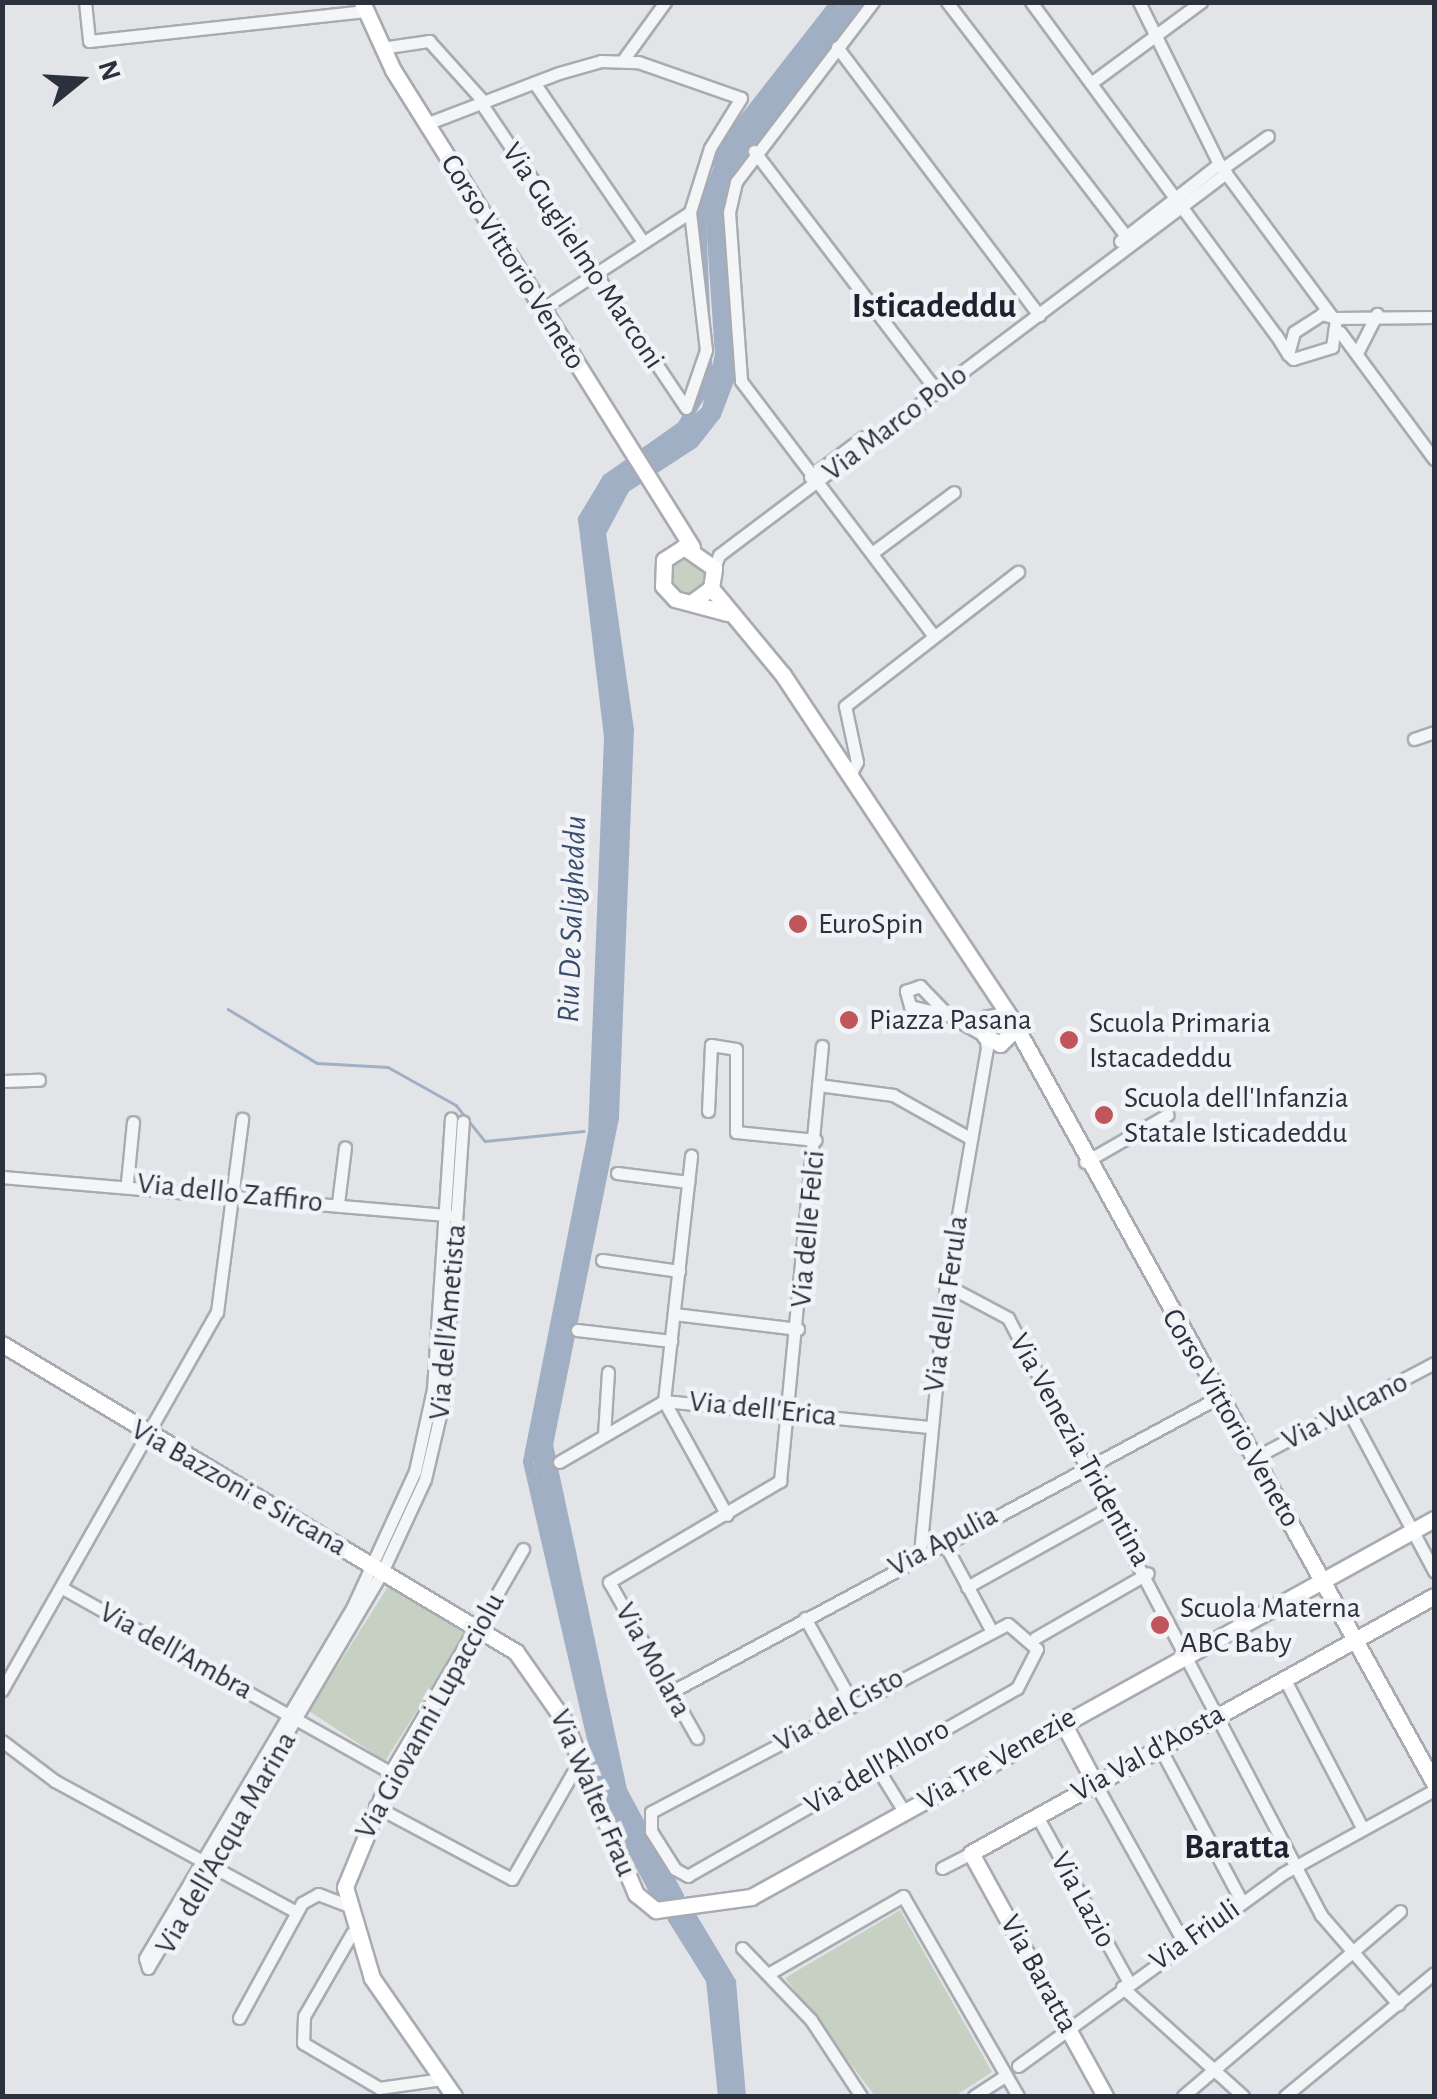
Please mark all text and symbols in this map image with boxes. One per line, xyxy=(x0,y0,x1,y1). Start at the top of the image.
north arrow xyxy=(30,30,130,130)
text: N xyxy=(92,57,125,84)
street label: Via Guglielmo Marconi xyxy=(494,136,672,376)
street label: Corso Vittorio Veneto xyxy=(432,148,594,376)
district label: Isticadeddu xyxy=(852,286,1016,328)
street label: Via Marco Polo xyxy=(815,357,975,489)
water label: Riu De Saligheddu xyxy=(549,815,595,1023)
place label: EuroSpin xyxy=(818,906,923,942)
marker: EuroSpin xyxy=(787,913,809,935)
place label: Piazza Pasana xyxy=(869,1002,1032,1038)
place label: Scuola Primaria Istacadeddu xyxy=(1089,1005,1271,1076)
marker: Piazza Pasana xyxy=(838,1009,860,1031)
marker: Scuola Primaria Istacadeddu xyxy=(1058,1029,1080,1051)
place label: Scuola dell'Infanzia Statale Isticadeddu xyxy=(1124,1080,1349,1150)
marker: Scuola dell'Infanzia Statale Isticadeddu xyxy=(1093,1104,1115,1126)
street label: Via delle Felci xyxy=(783,1149,833,1309)
street label: Via dello Zaffiro xyxy=(135,1165,325,1221)
street label: Via della Ferula xyxy=(916,1213,976,1395)
street label: Via dell'Ametista xyxy=(422,1223,474,1421)
street label: Corso Vittorio Veneto xyxy=(1154,1302,1308,1534)
street label: Via Venezia Tridentina xyxy=(1001,1327,1159,1573)
street label: Via Vulcano xyxy=(1276,1364,1414,1458)
street label: Via dell'Erica xyxy=(687,1383,839,1435)
street label: Via Bazzoni e Sircana xyxy=(125,1412,353,1564)
street label: Via Apulia xyxy=(882,1497,1004,1585)
street label: Via Giovanni Lupacciolu xyxy=(347,1587,513,1845)
place label: Scuola Materna ABC Baby xyxy=(1180,1590,1361,1660)
street label: Via dell'Ambra xyxy=(93,1594,259,1708)
street label: Via Molara xyxy=(607,1597,699,1723)
marker: Scuola Materna ABC Baby xyxy=(1149,1614,1171,1636)
street label: Via del Cisto xyxy=(768,1660,910,1760)
street label: Via Val d'Aosta xyxy=(1065,1696,1231,1810)
street label: Via Tre Venezie xyxy=(912,1699,1082,1819)
street label: Via Walter Frau xyxy=(542,1704,644,1882)
street label: Via dell'Alloro xyxy=(798,1711,956,1823)
street label: Via dell'Acqua Marina xyxy=(148,1725,304,1961)
district label: Baratta xyxy=(1184,1827,1290,1869)
street label: Via Lazio xyxy=(1042,1846,1124,1954)
street label: Via Friuli xyxy=(1143,1891,1247,1979)
street label: Via Baratta xyxy=(992,1909,1086,2039)

